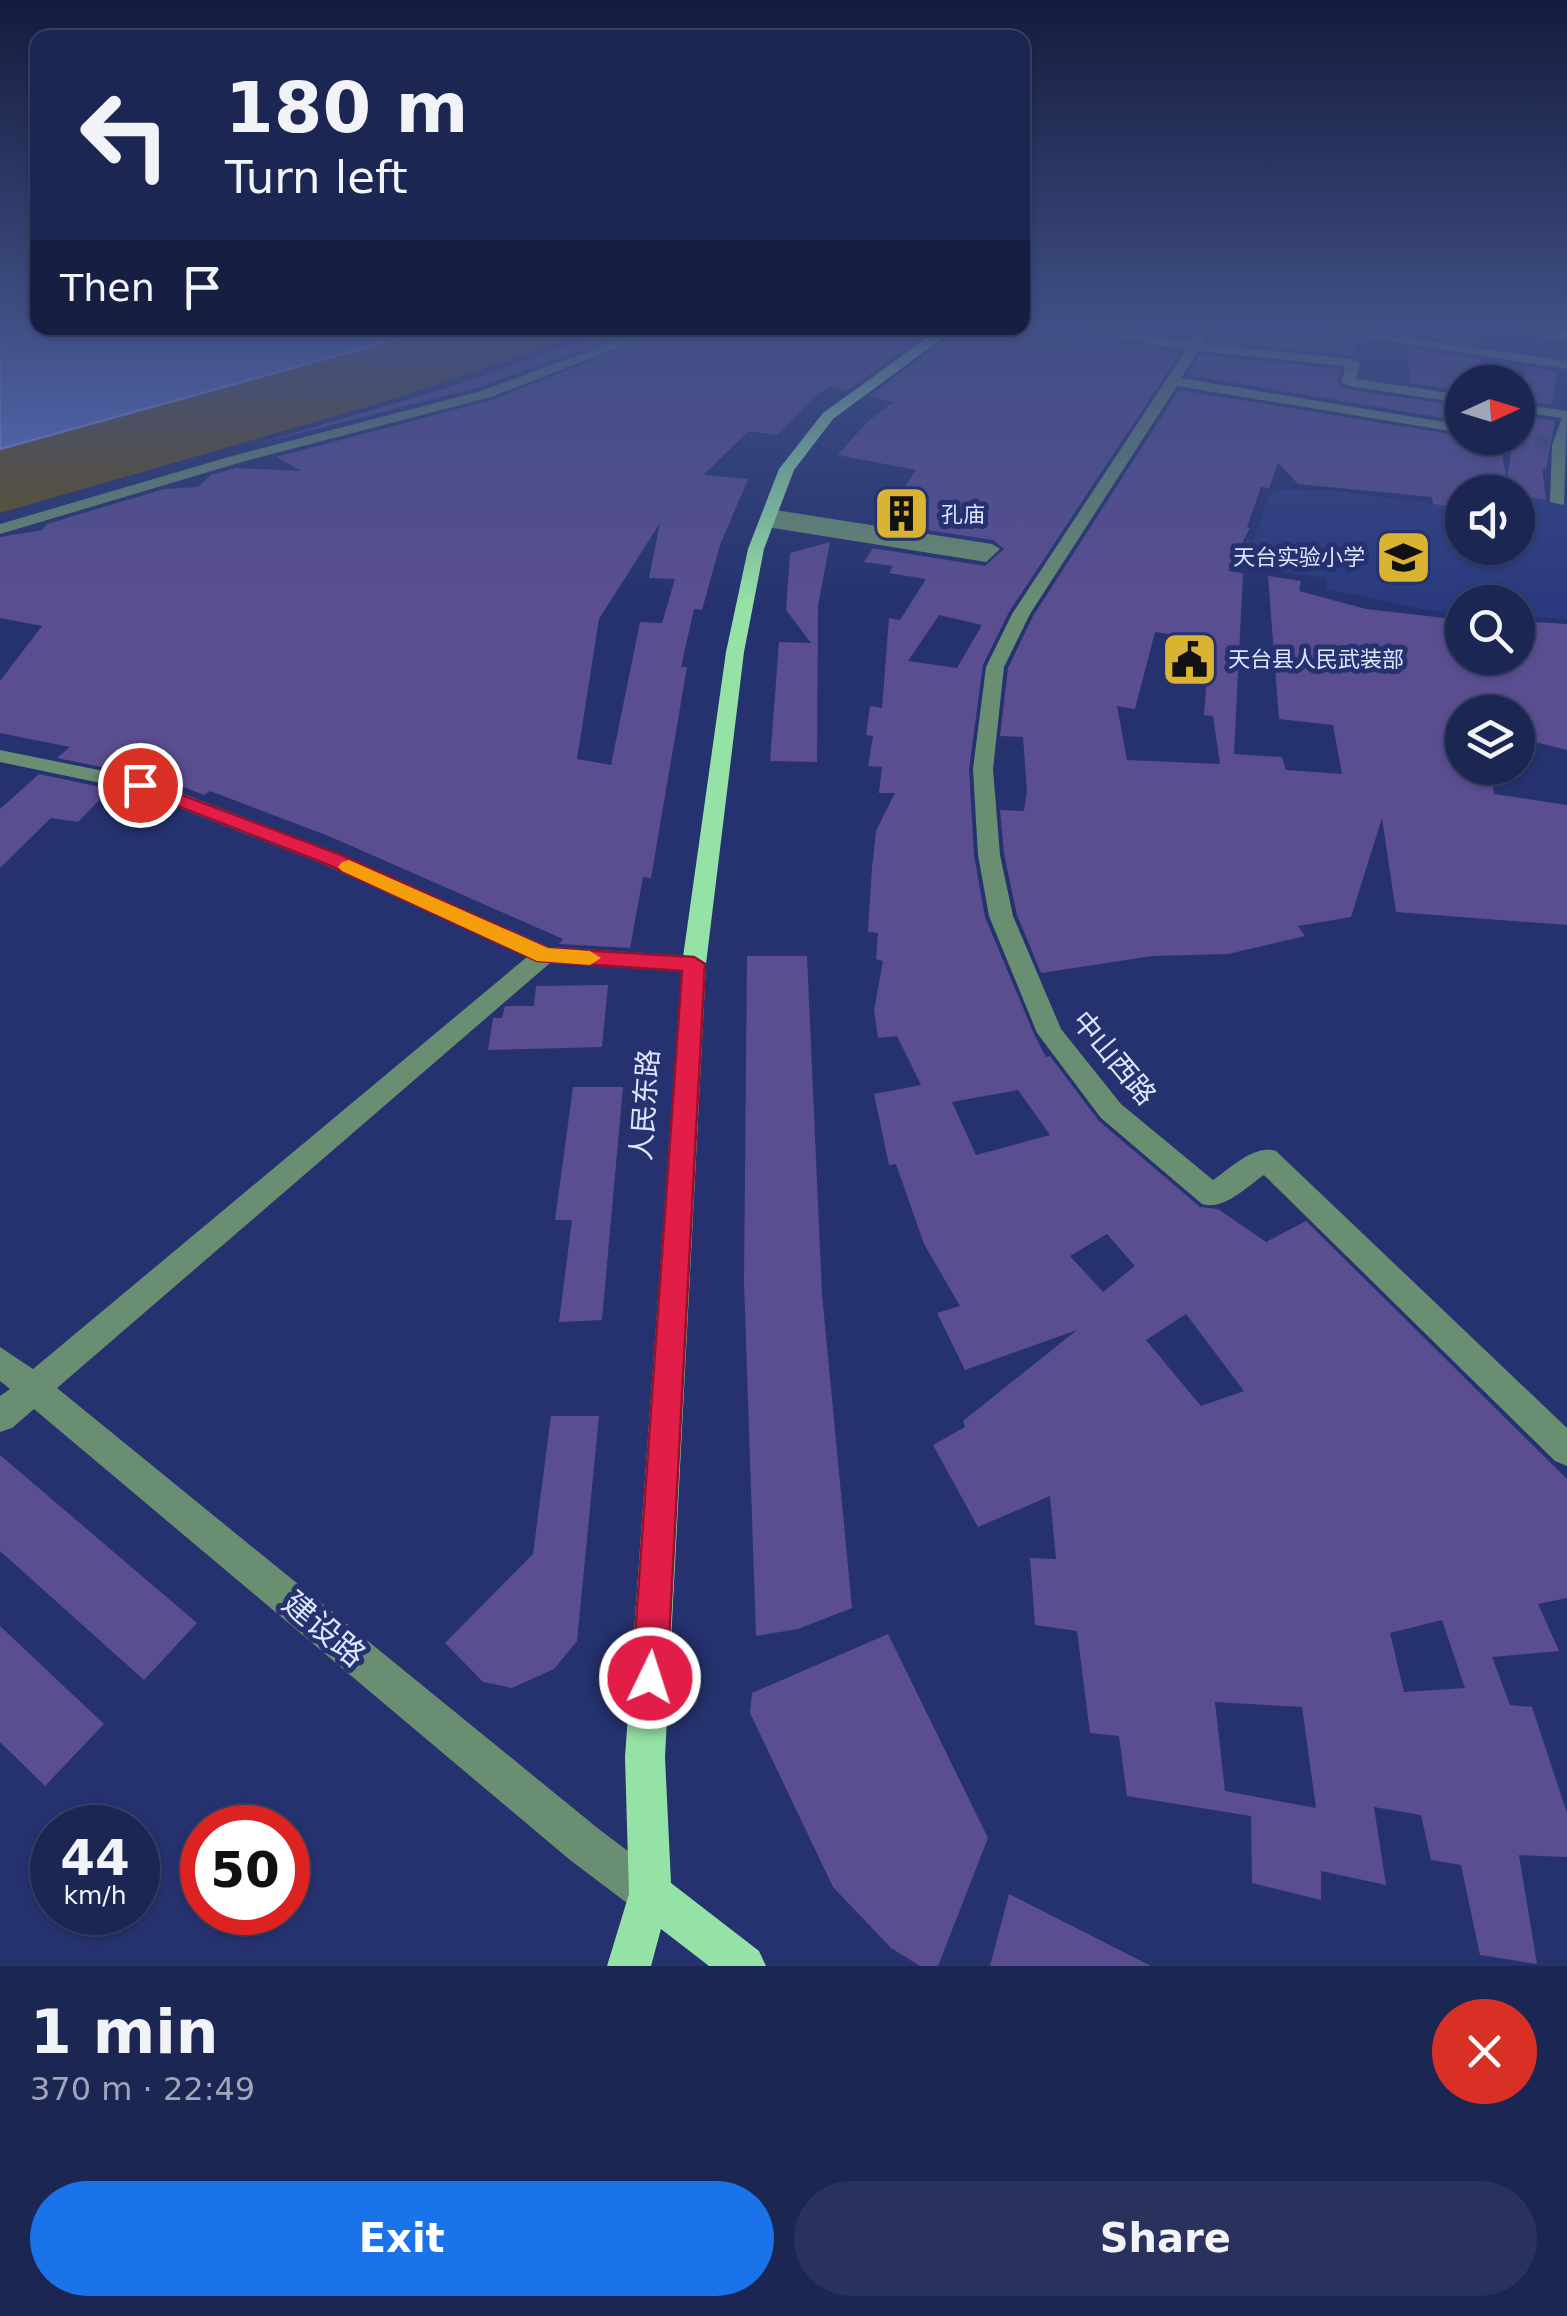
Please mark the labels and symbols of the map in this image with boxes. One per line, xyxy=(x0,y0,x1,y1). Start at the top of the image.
north arrow xyxy=(1445,365,1535,455)
building icon: 孔庙 xyxy=(872,484,932,544)
place label: 孔庙 xyxy=(941,502,985,527)
school or university icon: 天台实验小学 xyxy=(1374,527,1434,587)
place label: 天台实验小学 xyxy=(1233,545,1365,570)
public building icon: 天台县人民武装部 xyxy=(1159,629,1219,689)
place label: 天台县人民武装部 xyxy=(1228,647,1404,672)
pin xyxy=(98,743,183,828)
street label: 中山西路 xyxy=(1065,1004,1163,1112)
street label: 人民东路 xyxy=(625,1048,665,1162)
street label: 建设路 xyxy=(275,1584,373,1674)
position arrow xyxy=(598,1626,702,1730)
speed limit sign: 50 xyxy=(180,1805,310,1935)

